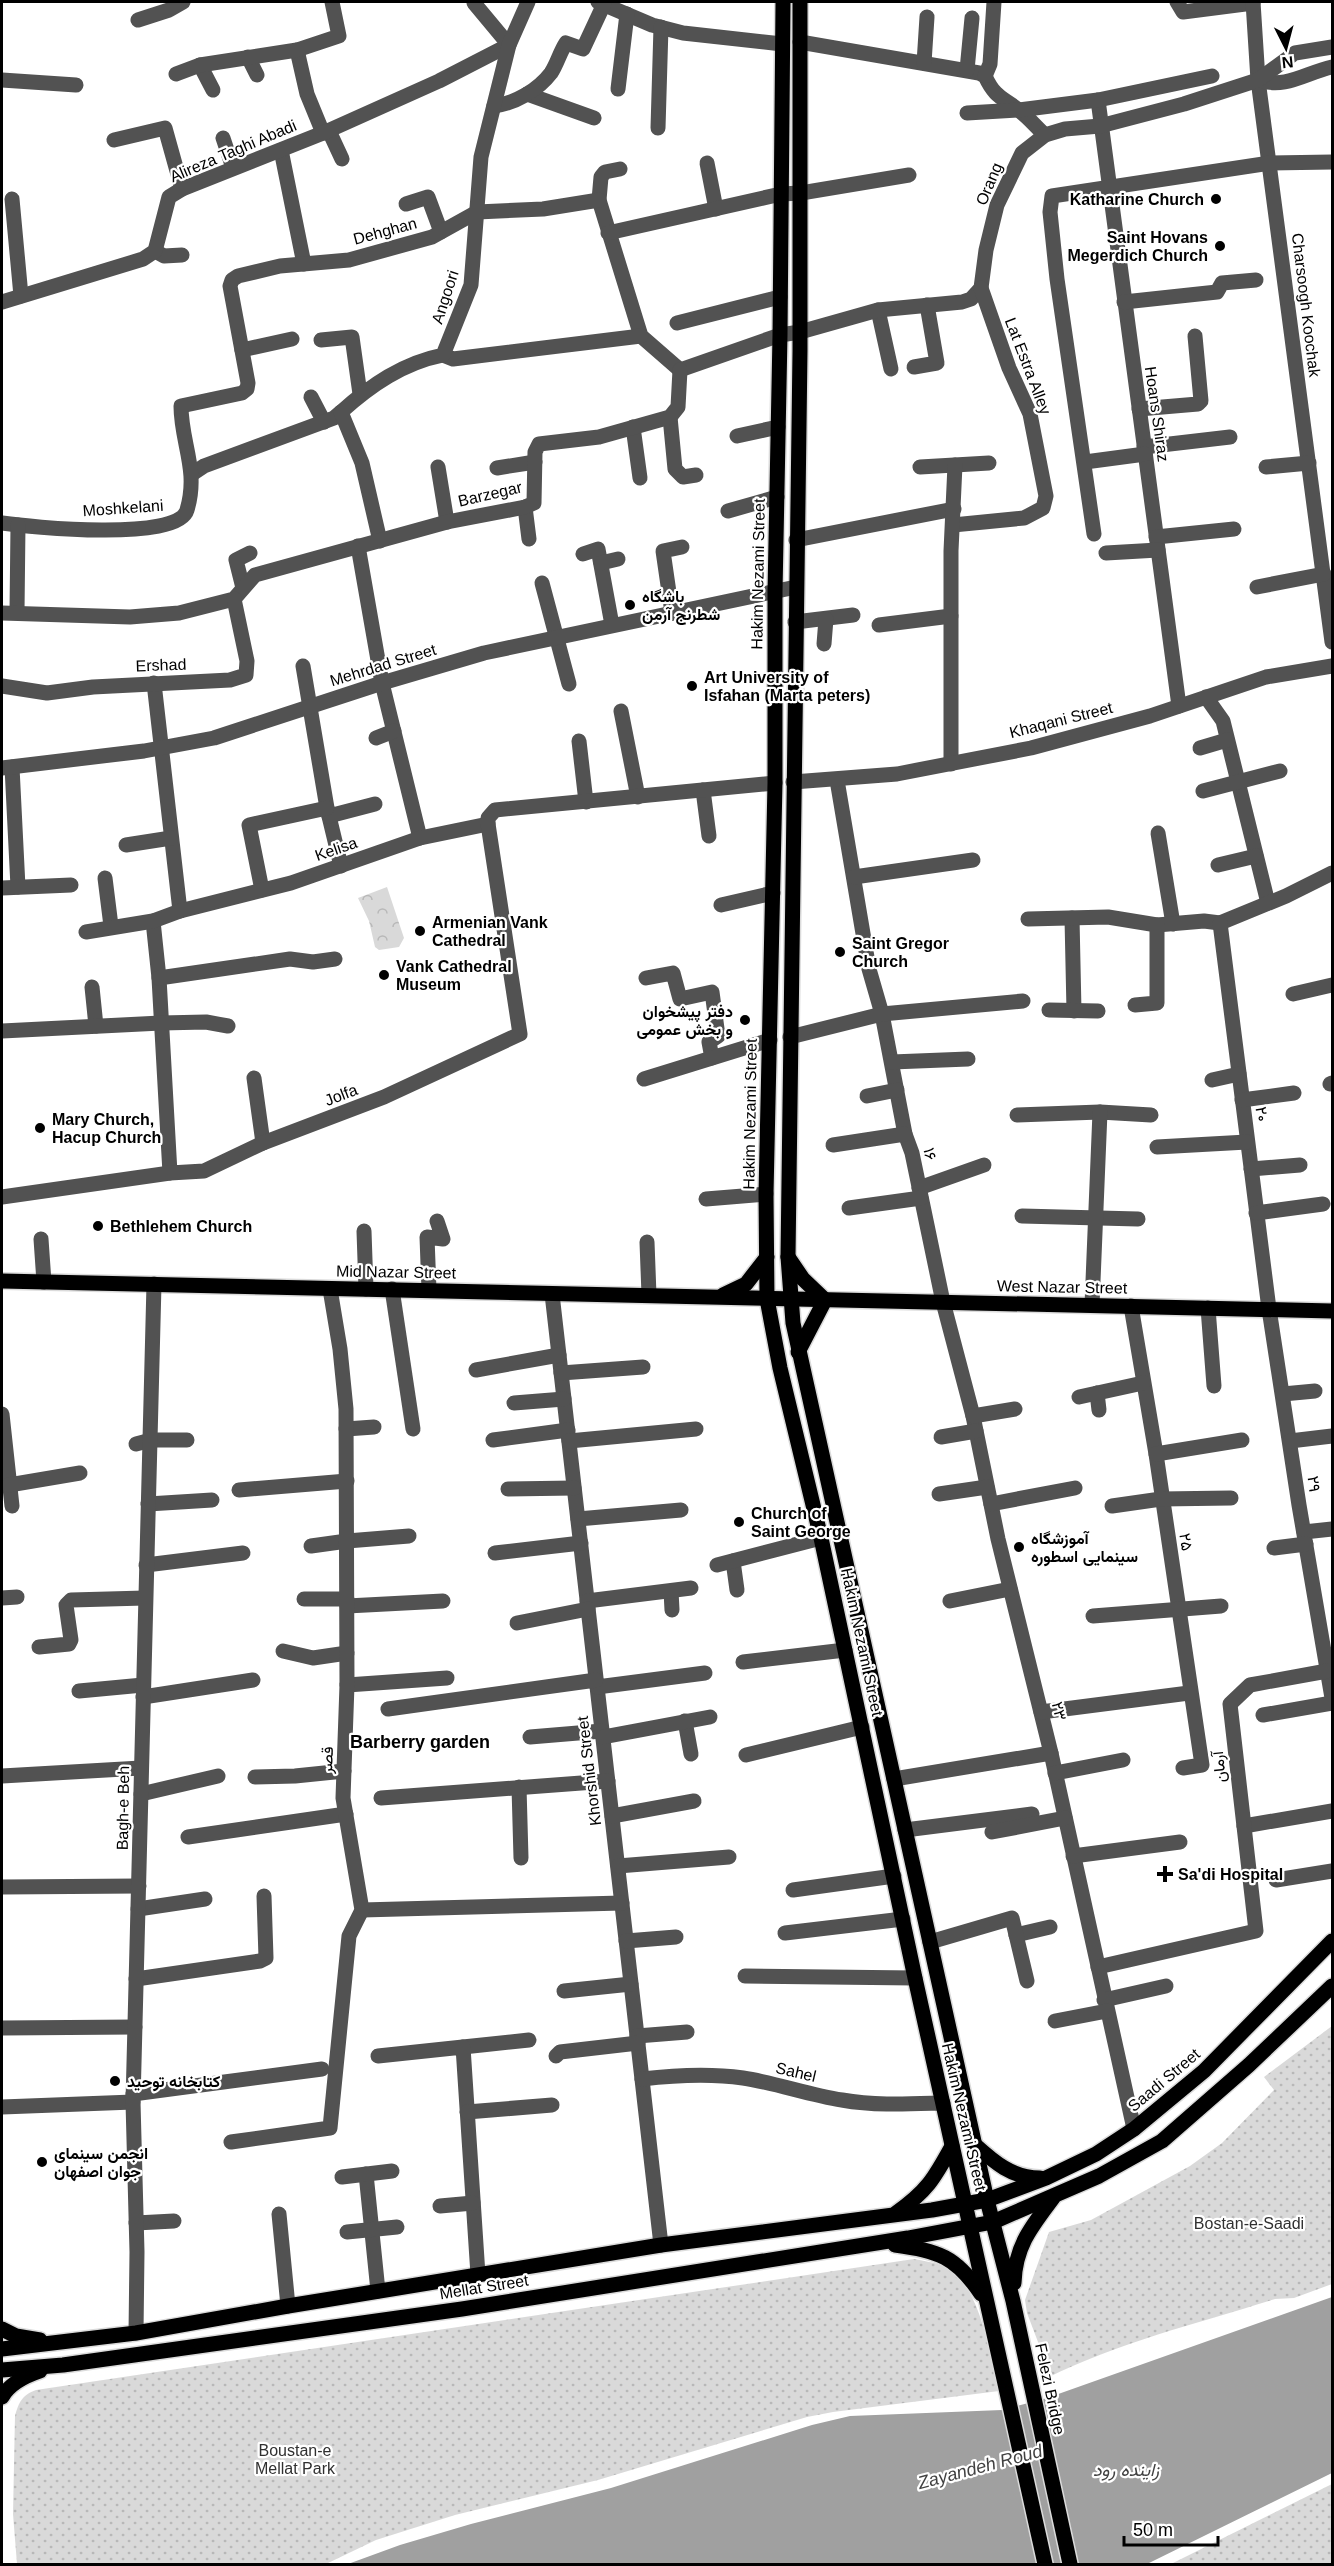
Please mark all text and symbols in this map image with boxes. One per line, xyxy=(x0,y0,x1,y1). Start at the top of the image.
north arrow xyxy=(1256,18,1316,78)
text: N xyxy=(1281,53,1294,71)
street label: Alireza Taghi Abadi xyxy=(167,117,299,185)
street label: Orang xyxy=(972,160,1006,208)
place label: Katharine Church xyxy=(1070,191,1204,208)
marker: Katharine Church xyxy=(1209,192,1223,206)
street label: Dehghan xyxy=(351,214,419,248)
place label: Saint Hovans Megerdich Church xyxy=(1068,229,1208,264)
street label: Charsoogh Koochak xyxy=(1289,232,1323,379)
marker: Saint Hovans Megerdich Church xyxy=(1213,239,1227,253)
street label: Angoori xyxy=(428,268,462,326)
street label: Lat Estra Alley xyxy=(1002,315,1054,417)
street label: Hoans Shiraz xyxy=(1142,365,1172,463)
street label: Barzegar xyxy=(456,478,524,510)
street label: Moshkelani xyxy=(82,497,164,519)
street label: Hakim Nezami Street xyxy=(748,498,768,650)
place label: باشگاه شطرنج آرمن xyxy=(642,588,720,626)
marker: باشگاه شطرنج آرمن xyxy=(623,598,637,612)
street label: Mehrdad Street xyxy=(328,641,439,689)
street label: Ershad xyxy=(135,656,187,674)
place label: Art University of Isfahan (Marta peters) xyxy=(704,669,870,704)
marker: Art University of Isfahan (Marta peters) xyxy=(685,679,699,693)
street label: Khaqani Street xyxy=(1008,699,1115,741)
street label: Kelisa xyxy=(313,834,359,864)
place label: Armenian Vank Cathedral xyxy=(432,914,548,949)
marker: Armenian Vank Cathedral xyxy=(413,924,427,938)
place label: Saint Gregor Church xyxy=(852,935,949,970)
marker: Saint Gregor Church xyxy=(833,945,847,959)
place label: Vank Cathedral Museum xyxy=(396,958,512,993)
marker: Vank Cathedral Museum xyxy=(377,968,391,982)
place label: دفتر پیشخوان و بخش عمومی xyxy=(637,1003,733,1040)
marker: دفتر پیشخوان و بخش عمومی xyxy=(738,1013,752,1027)
street label: Hakim Nezami Street xyxy=(740,1038,760,1190)
street label: Jolfa xyxy=(322,1081,360,1109)
street label: ۲۰ xyxy=(1253,1105,1271,1123)
place label: Mary Church, Hacup Church xyxy=(52,1111,161,1146)
marker: Mary Church, Hacup Church xyxy=(33,1121,47,1135)
street label: ۱۶ xyxy=(920,1146,940,1162)
place label: Bethlehem Church xyxy=(110,1218,252,1235)
marker: Bethlehem Church xyxy=(91,1219,105,1233)
street label: Mid Nazar Street xyxy=(336,1262,457,1282)
street label: West Nazar Street xyxy=(997,1277,1128,1297)
street label: ۲۹ xyxy=(1304,1475,1324,1493)
place label: Church of Saint George xyxy=(751,1505,851,1540)
marker: Church of Saint George xyxy=(732,1515,746,1529)
place label: آموزشگاه سینمایی اسطوره xyxy=(1031,1530,1138,1567)
street label: ۲۵ xyxy=(1176,1532,1196,1552)
marker: آموزشگاه سینمایی اسطوره xyxy=(1012,1540,1026,1554)
street label: Hakim Nezami Street xyxy=(838,1566,886,1718)
street label: ۲۳ xyxy=(1048,1700,1070,1722)
street label: Khorshid Street xyxy=(574,1715,604,1827)
district label: Barberry garden xyxy=(350,1732,490,1752)
street label: قصر xyxy=(318,1746,338,1775)
street label: آرمان xyxy=(1209,1749,1231,1784)
street label: Bagh-e Beh xyxy=(114,1766,132,1850)
marker: Sa'di Hospital xyxy=(1156,1865,1174,1883)
place label: Sa'di Hospital xyxy=(1178,1866,1283,1883)
street label: Hakim Nezami Street xyxy=(939,2041,989,2193)
street label: Saadi Street xyxy=(1125,2045,1204,2115)
street label: Sahel xyxy=(774,2059,818,2085)
place label: کتابخانه توحید xyxy=(127,2073,220,2092)
marker: کتابخانه توحید xyxy=(108,2074,122,2088)
place label: انجمن سینمای جوان اصفهان xyxy=(54,2145,148,2182)
marker: انجمن سینمای جوان اصفهان xyxy=(35,2155,49,2169)
park label: Bostan-e-Saadi xyxy=(1194,2215,1304,2232)
street label: Mellat Street xyxy=(438,2271,530,2302)
street label: Felezi Bridge xyxy=(1032,2342,1068,2437)
water label: Zayandeh Roud xyxy=(915,2441,1045,2493)
park label: Boustan-e Mellat Park xyxy=(255,2442,336,2477)
water label: زاینده رود xyxy=(1093,2460,1160,2481)
scale bar xyxy=(1124,2509,1218,2547)
text: 50 m xyxy=(1133,2520,1173,2540)

